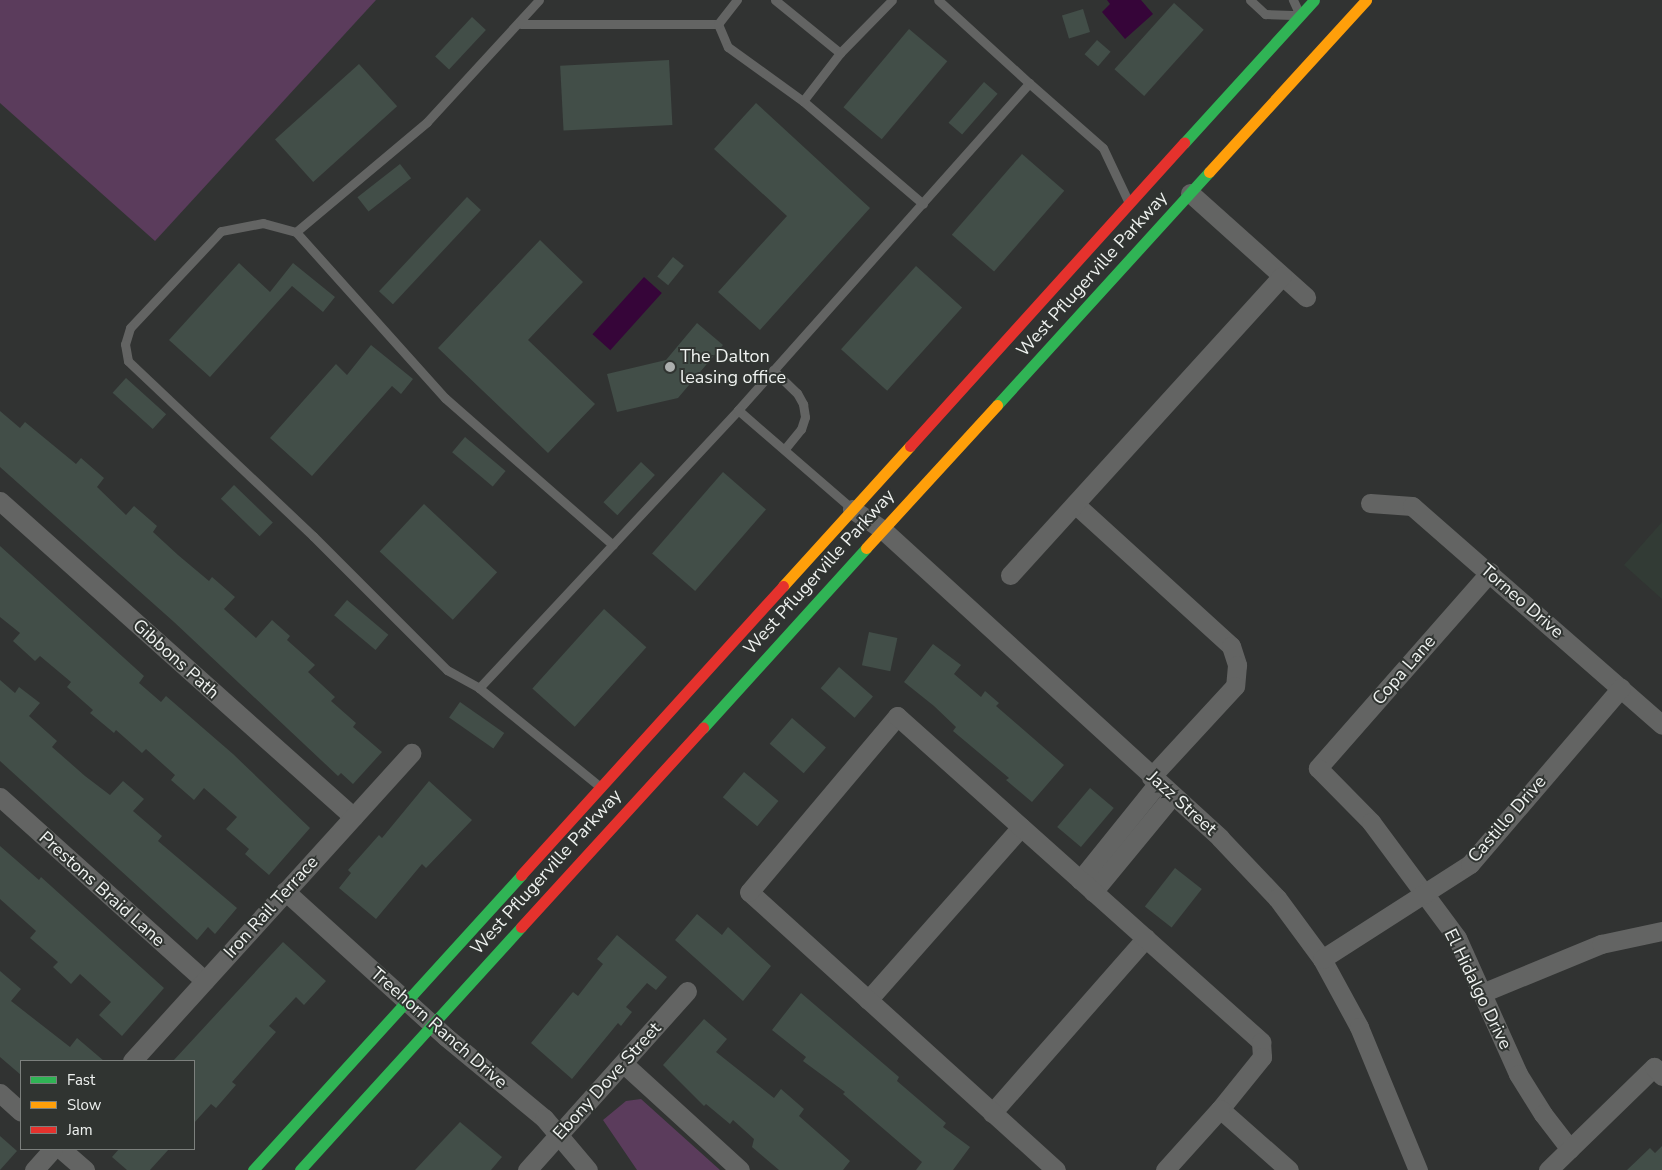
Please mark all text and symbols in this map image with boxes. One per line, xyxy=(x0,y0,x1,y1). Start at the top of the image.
street label: West Pflugerville Parkway xyxy=(1012,187,1172,361)
place label: The Dalton leasing office xyxy=(680,346,786,388)
marker: The Dalton leasing office xyxy=(664,361,676,373)
street label: West Pflugerville Parkway xyxy=(739,485,899,659)
street label: Torneo Drive xyxy=(1476,559,1568,643)
street label: Gibbons Path xyxy=(128,615,224,703)
street label: Copa Lane xyxy=(1368,631,1440,709)
street label: Jazz Street xyxy=(1143,766,1221,840)
street label: Castillo Drive xyxy=(1463,771,1551,867)
street label: West Pflugerville Parkway xyxy=(466,785,626,959)
street label: Prestons Braid Lane xyxy=(35,827,169,951)
street label: Iron Rail Terrace xyxy=(219,851,323,963)
street label: El Hidalgo Drive xyxy=(1439,925,1517,1053)
street label: Treehorn Ranch Drive xyxy=(366,963,512,1093)
street label: Ebony Dove Street xyxy=(549,1018,665,1144)
legend xyxy=(20,1060,195,1150)
text: Fast xyxy=(67,1070,95,1090)
text: Slow xyxy=(67,1095,101,1115)
text: Jam xyxy=(67,1120,93,1140)

